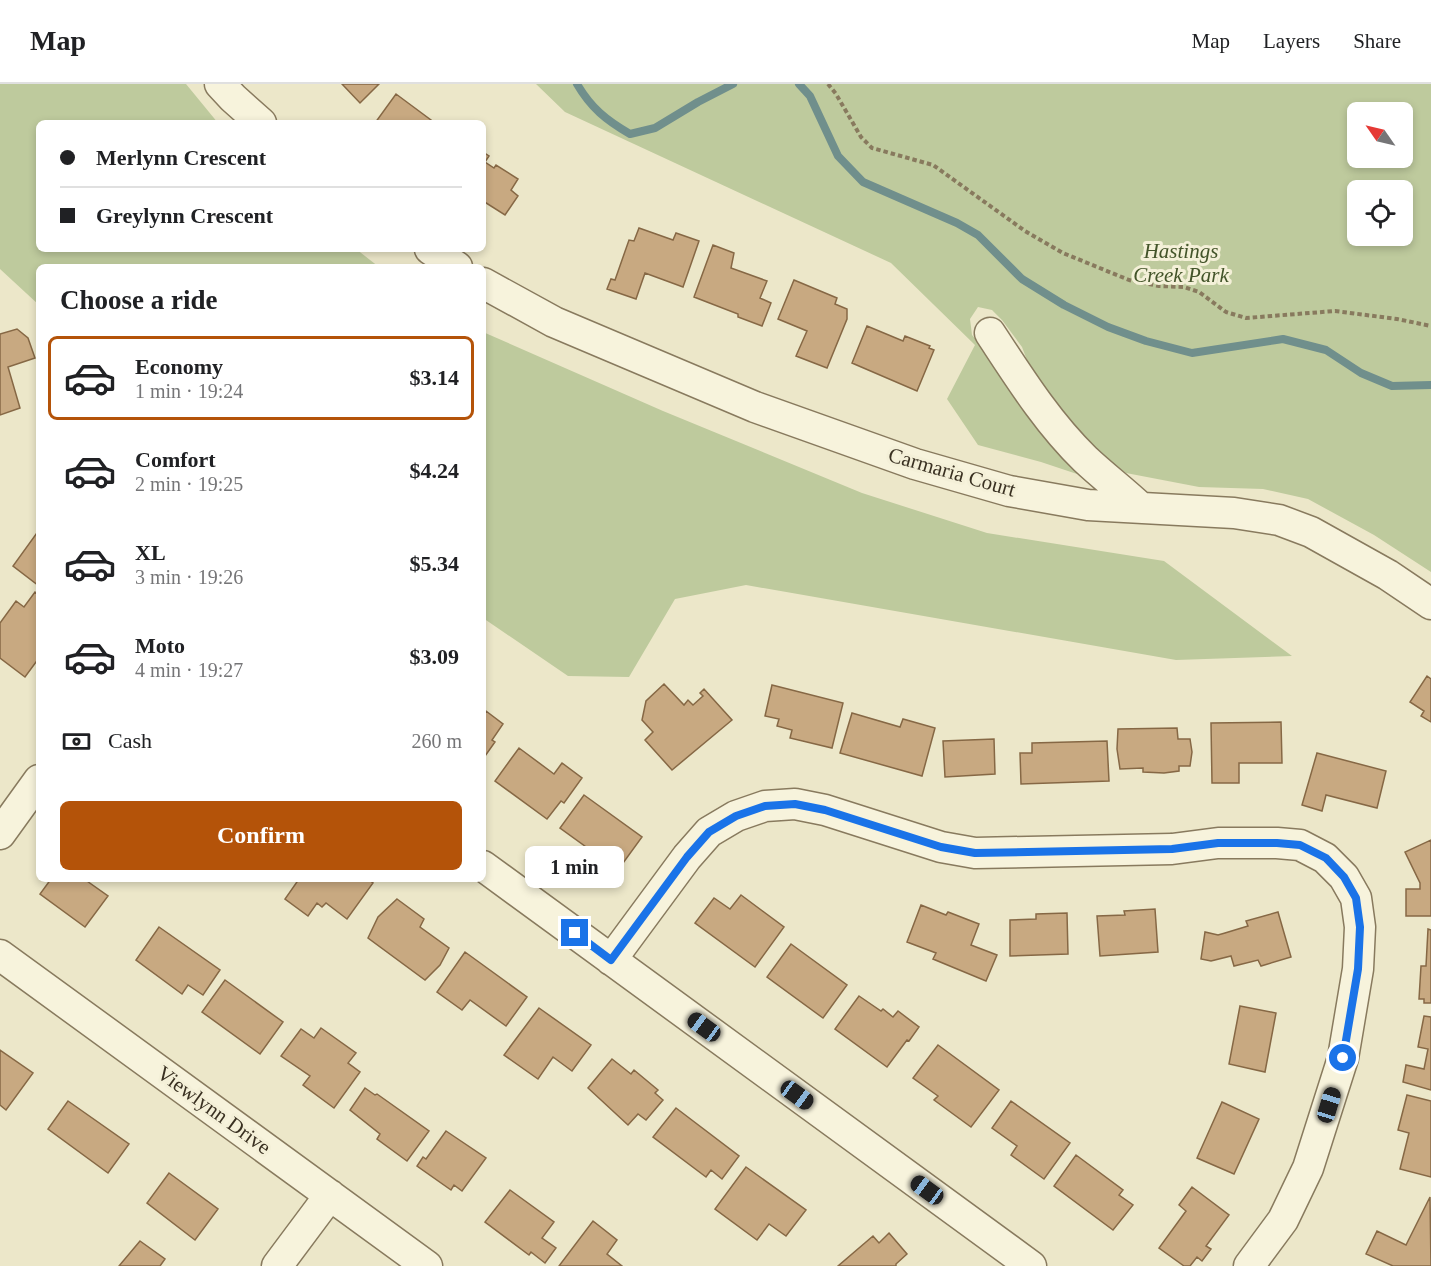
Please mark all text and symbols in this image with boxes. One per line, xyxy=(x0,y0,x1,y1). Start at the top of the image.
text: Map xyxy=(30,25,86,56)
text: Map xyxy=(1192,29,1230,53)
text: Layers xyxy=(1263,29,1320,53)
text: Share xyxy=(1353,29,1401,53)
north arrow xyxy=(1347,102,1413,168)
map controls xyxy=(1347,102,1413,246)
text: Merlynn Crescent xyxy=(96,145,266,170)
button: locate xyxy=(1347,180,1413,246)
text: Greylynn Crescent xyxy=(96,203,273,228)
park label: Hastings Creek Park xyxy=(1133,239,1229,287)
text: Choose a ride xyxy=(60,285,218,315)
icon: car xyxy=(63,351,117,405)
text: Economy xyxy=(135,354,223,379)
text: $3.14 xyxy=(410,365,459,390)
text: 1 min · 19:24 xyxy=(135,380,243,402)
street label: Carmaria Court xyxy=(886,442,1019,502)
icon: car xyxy=(63,444,117,498)
text: Comfort xyxy=(135,447,216,472)
text: $4.24 xyxy=(410,458,459,483)
text: 2 min · 19:25 xyxy=(135,473,243,495)
icon: car xyxy=(63,537,117,591)
text: XL xyxy=(135,540,166,565)
text: $5.34 xyxy=(410,551,459,576)
text: 3 min · 19:26 xyxy=(135,566,243,588)
icon: car xyxy=(63,630,117,684)
text: Moto xyxy=(135,633,185,658)
text: $3.09 xyxy=(410,644,459,669)
text: 4 min · 19:27 xyxy=(135,659,243,681)
icon: cash xyxy=(60,725,93,758)
text: Cash xyxy=(108,728,152,753)
text: 260 m xyxy=(411,730,462,752)
button: Confirm xyxy=(60,801,462,870)
callout: 1 min xyxy=(526,846,624,888)
text: 1 min xyxy=(550,856,599,878)
route end xyxy=(561,919,588,946)
car xyxy=(684,1009,724,1045)
route start xyxy=(1329,1044,1356,1071)
street label: Viewlynn Drive xyxy=(152,1061,276,1159)
car xyxy=(777,1077,817,1113)
car xyxy=(1315,1085,1343,1125)
car xyxy=(907,1172,947,1208)

